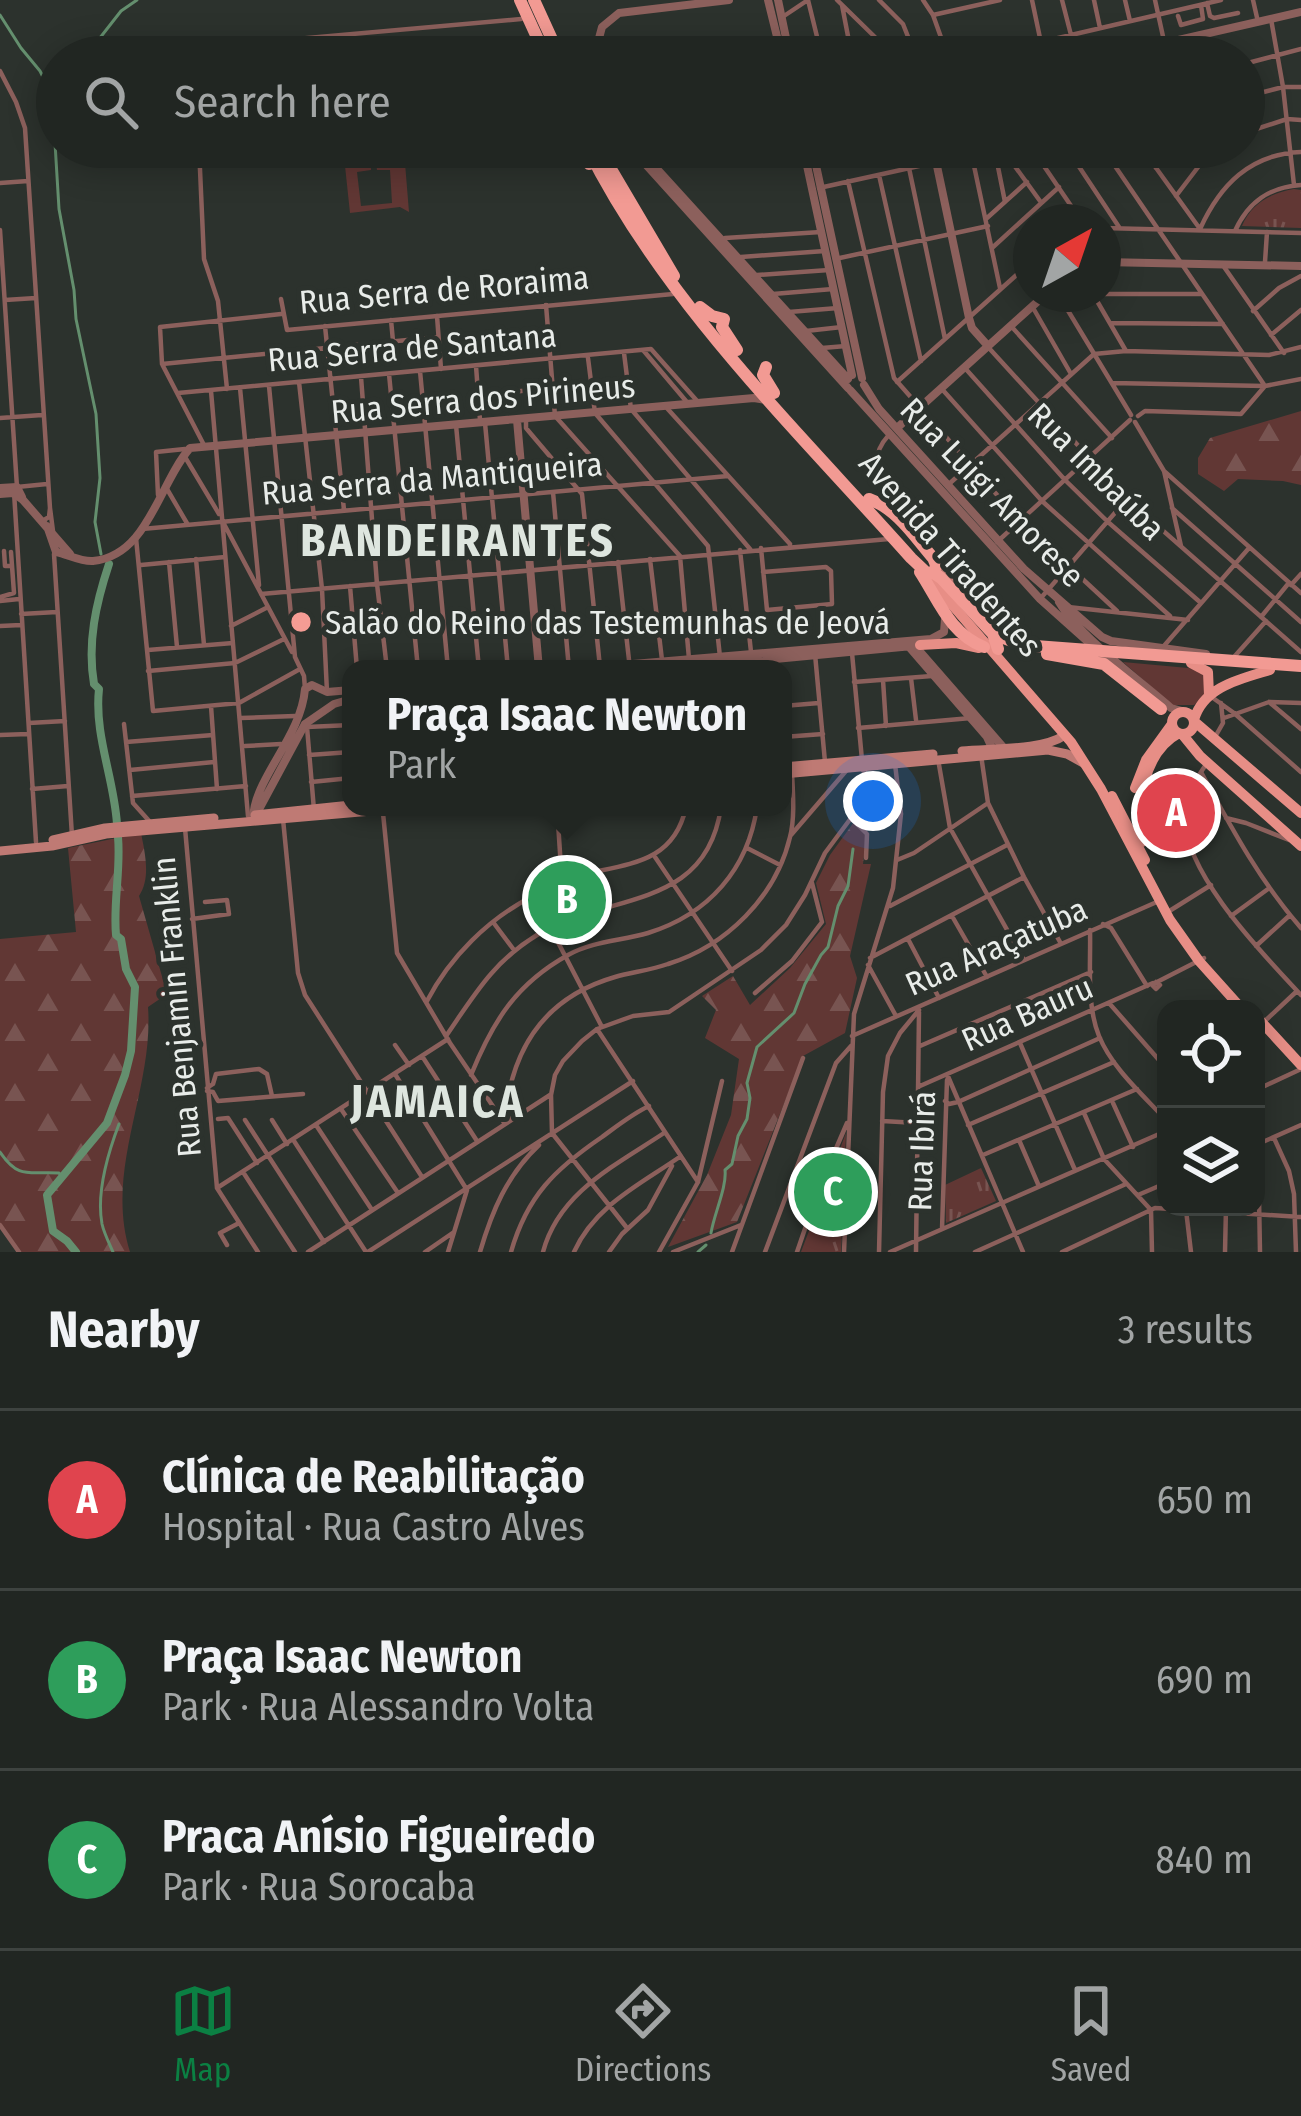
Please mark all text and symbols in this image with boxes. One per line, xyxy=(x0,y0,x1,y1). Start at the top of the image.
search box xyxy=(36,36,1265,168)
icon: search xyxy=(78,69,144,135)
text: Search here xyxy=(174,75,391,129)
north arrow xyxy=(1013,204,1121,312)
street label: Rua Serra de Roraima xyxy=(297,257,591,323)
street label: Rua Serra de Santana xyxy=(266,315,558,381)
street label: Rua Serra dos Pirineus xyxy=(329,366,637,432)
street label: Rua Luigi Amorese xyxy=(892,390,1093,596)
street label: Rua Imbaúba xyxy=(1019,395,1173,549)
street label: Rua Serra da Mantiqueira xyxy=(260,444,604,514)
street label: Avenida Tiradentes xyxy=(851,444,1050,665)
district label: BANDEIRANTES xyxy=(300,514,616,568)
place label: Salão do Reino das Testemunhas de Jeová xyxy=(325,603,890,643)
marker: Salão do Reino das Testemunhas de Jeová xyxy=(288,609,314,635)
popup xyxy=(342,660,792,816)
text: Praça Isaac Newton xyxy=(387,688,747,742)
text: Park xyxy=(387,742,456,788)
pin: A xyxy=(1137,768,1215,858)
your location xyxy=(843,771,903,831)
street label: Rua Benjamin Franklin xyxy=(144,855,210,1159)
pin: B xyxy=(528,855,606,945)
street label: Rua Araçatuba xyxy=(899,889,1093,1005)
street label: Rua Bauru xyxy=(956,967,1099,1061)
map controls xyxy=(1157,1000,1265,1216)
button: locate xyxy=(1157,1000,1265,1108)
district label: JAMAICA xyxy=(349,1075,526,1129)
street label: Rua Ibirá xyxy=(900,1090,944,1212)
button: layers xyxy=(1157,1108,1265,1216)
pin: C xyxy=(794,1147,872,1237)
text: Nearby xyxy=(48,1299,200,1361)
text: 3 results xyxy=(1118,1307,1253,1353)
text: Clínica de Reabilitação xyxy=(162,1450,585,1504)
text: A xyxy=(76,1477,98,1523)
text: 650 m xyxy=(1156,1477,1253,1523)
text: Hospital · Rua Castro Alves xyxy=(162,1504,585,1550)
text: Praça Isaac Newton xyxy=(162,1630,522,1684)
text: B xyxy=(76,1657,98,1703)
text: 690 m xyxy=(1156,1657,1253,1703)
text: Park · Rua Alessandro Volta xyxy=(162,1684,594,1730)
text: Praca Anísio Figueiredo xyxy=(162,1810,595,1864)
text: C xyxy=(77,1837,97,1883)
text: 840 m xyxy=(1155,1837,1253,1883)
text: Park · Rua Sorocaba xyxy=(162,1864,476,1910)
tab: Map xyxy=(170,1978,236,2090)
tab: Directions xyxy=(575,1978,711,2090)
tab: Saved xyxy=(1051,1978,1131,2090)

